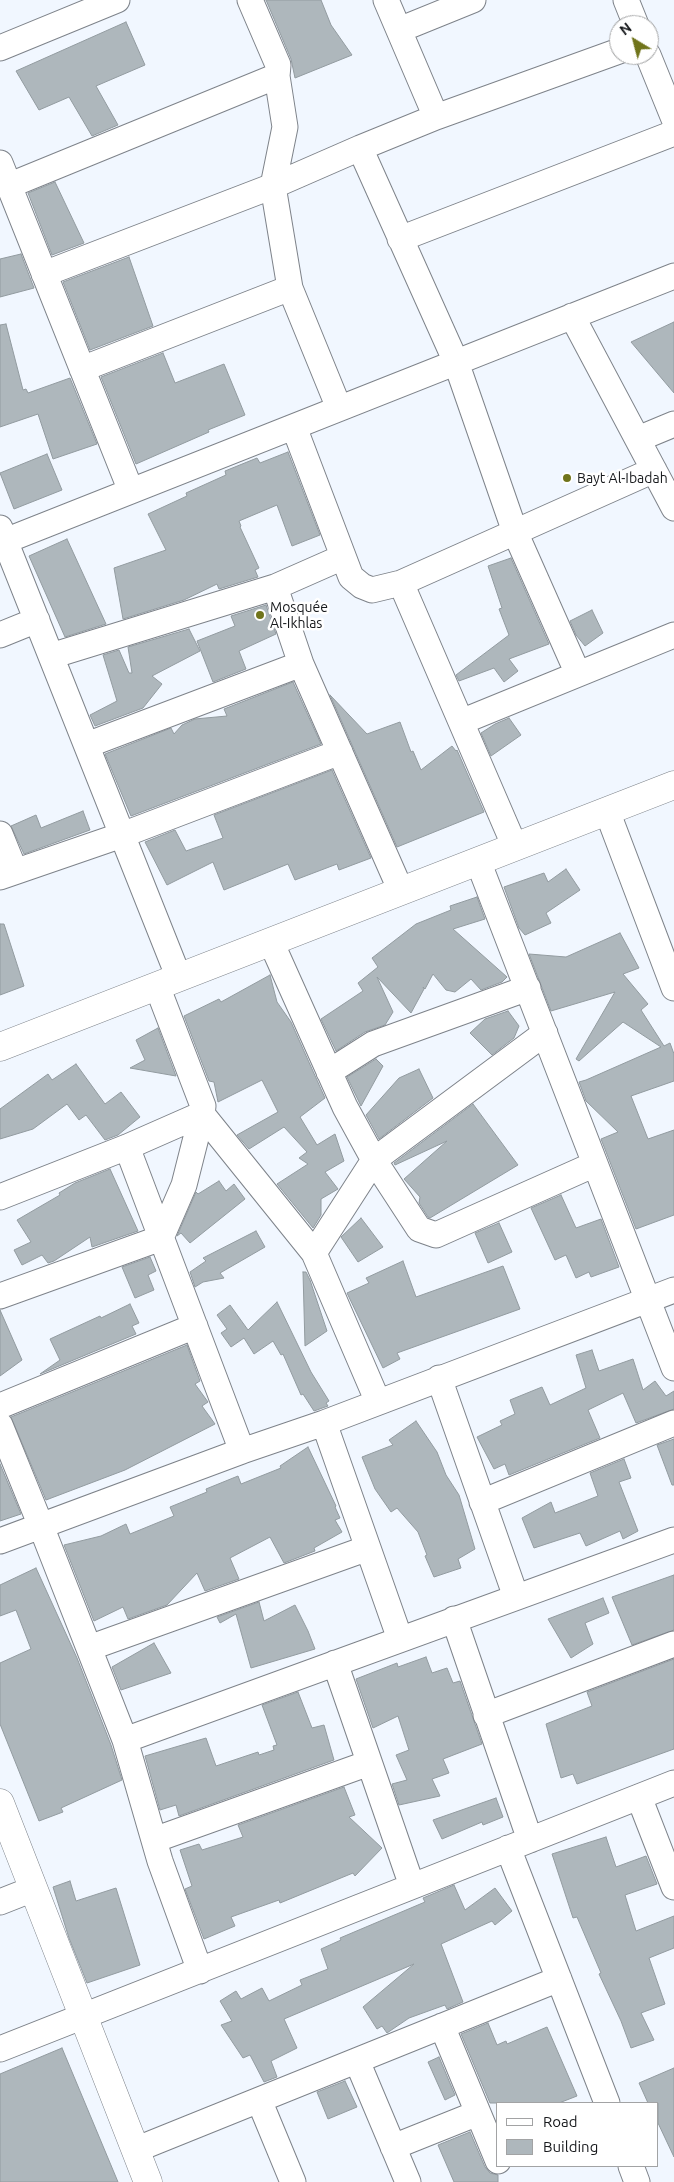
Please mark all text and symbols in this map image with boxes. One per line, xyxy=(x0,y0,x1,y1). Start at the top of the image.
north arrow xyxy=(609,15,659,65)
text: N xyxy=(617,19,635,38)
place label: Bayt Al-Ibadah xyxy=(577,470,668,486)
marker: Bayt Al-Ibadah xyxy=(561,472,573,484)
place label: Mosquée Al-Ikhlas xyxy=(270,599,328,632)
marker: Mosquée Al-Ikhlas xyxy=(254,609,266,621)
legend xyxy=(497,2102,659,2167)
text: Road xyxy=(543,2113,578,2130)
text: Building xyxy=(543,2138,598,2155)

